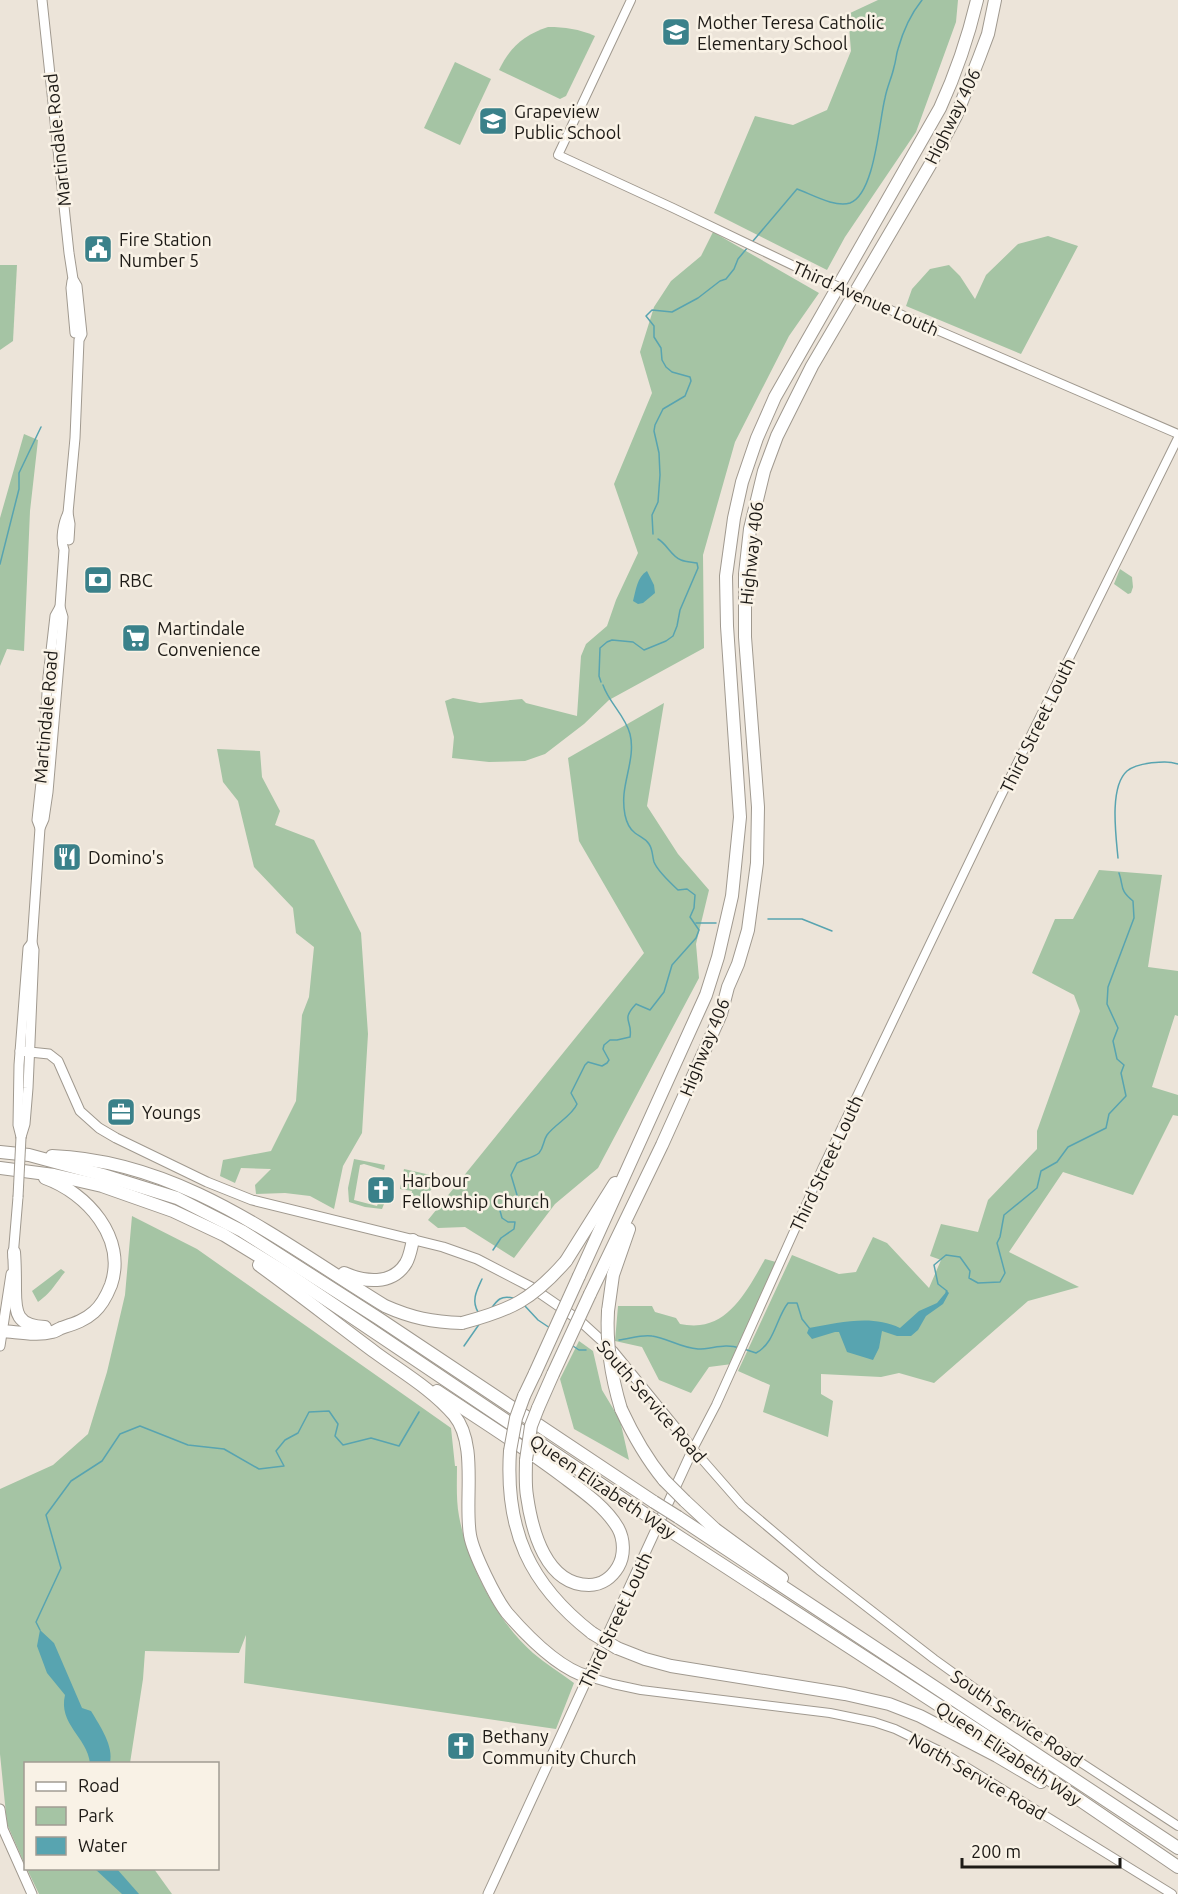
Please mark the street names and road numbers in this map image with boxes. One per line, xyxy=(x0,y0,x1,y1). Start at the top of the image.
street label: Highway 406 xyxy=(920,65,984,167)
street label: Martindale Road xyxy=(40,73,74,207)
street label: Third Avenue Louth xyxy=(790,257,942,339)
street label: Highway 406 xyxy=(736,500,766,606)
street label: Martindale Road xyxy=(29,650,61,784)
street label: Third Street Louth xyxy=(996,654,1078,796)
street label: Highway 406 xyxy=(675,995,733,1099)
street label: Third Street Louth xyxy=(786,1092,866,1234)
street label: South Service Road xyxy=(594,1336,710,1466)
street label: Queen Elizabeth Way xyxy=(526,1430,680,1543)
street label: Third Street Louth xyxy=(575,1549,655,1691)
street label: South Service Road xyxy=(948,1665,1086,1771)
street label: Queen Elizabeth Way xyxy=(932,1697,1086,1810)
street label: North Service Road xyxy=(906,1729,1050,1823)

